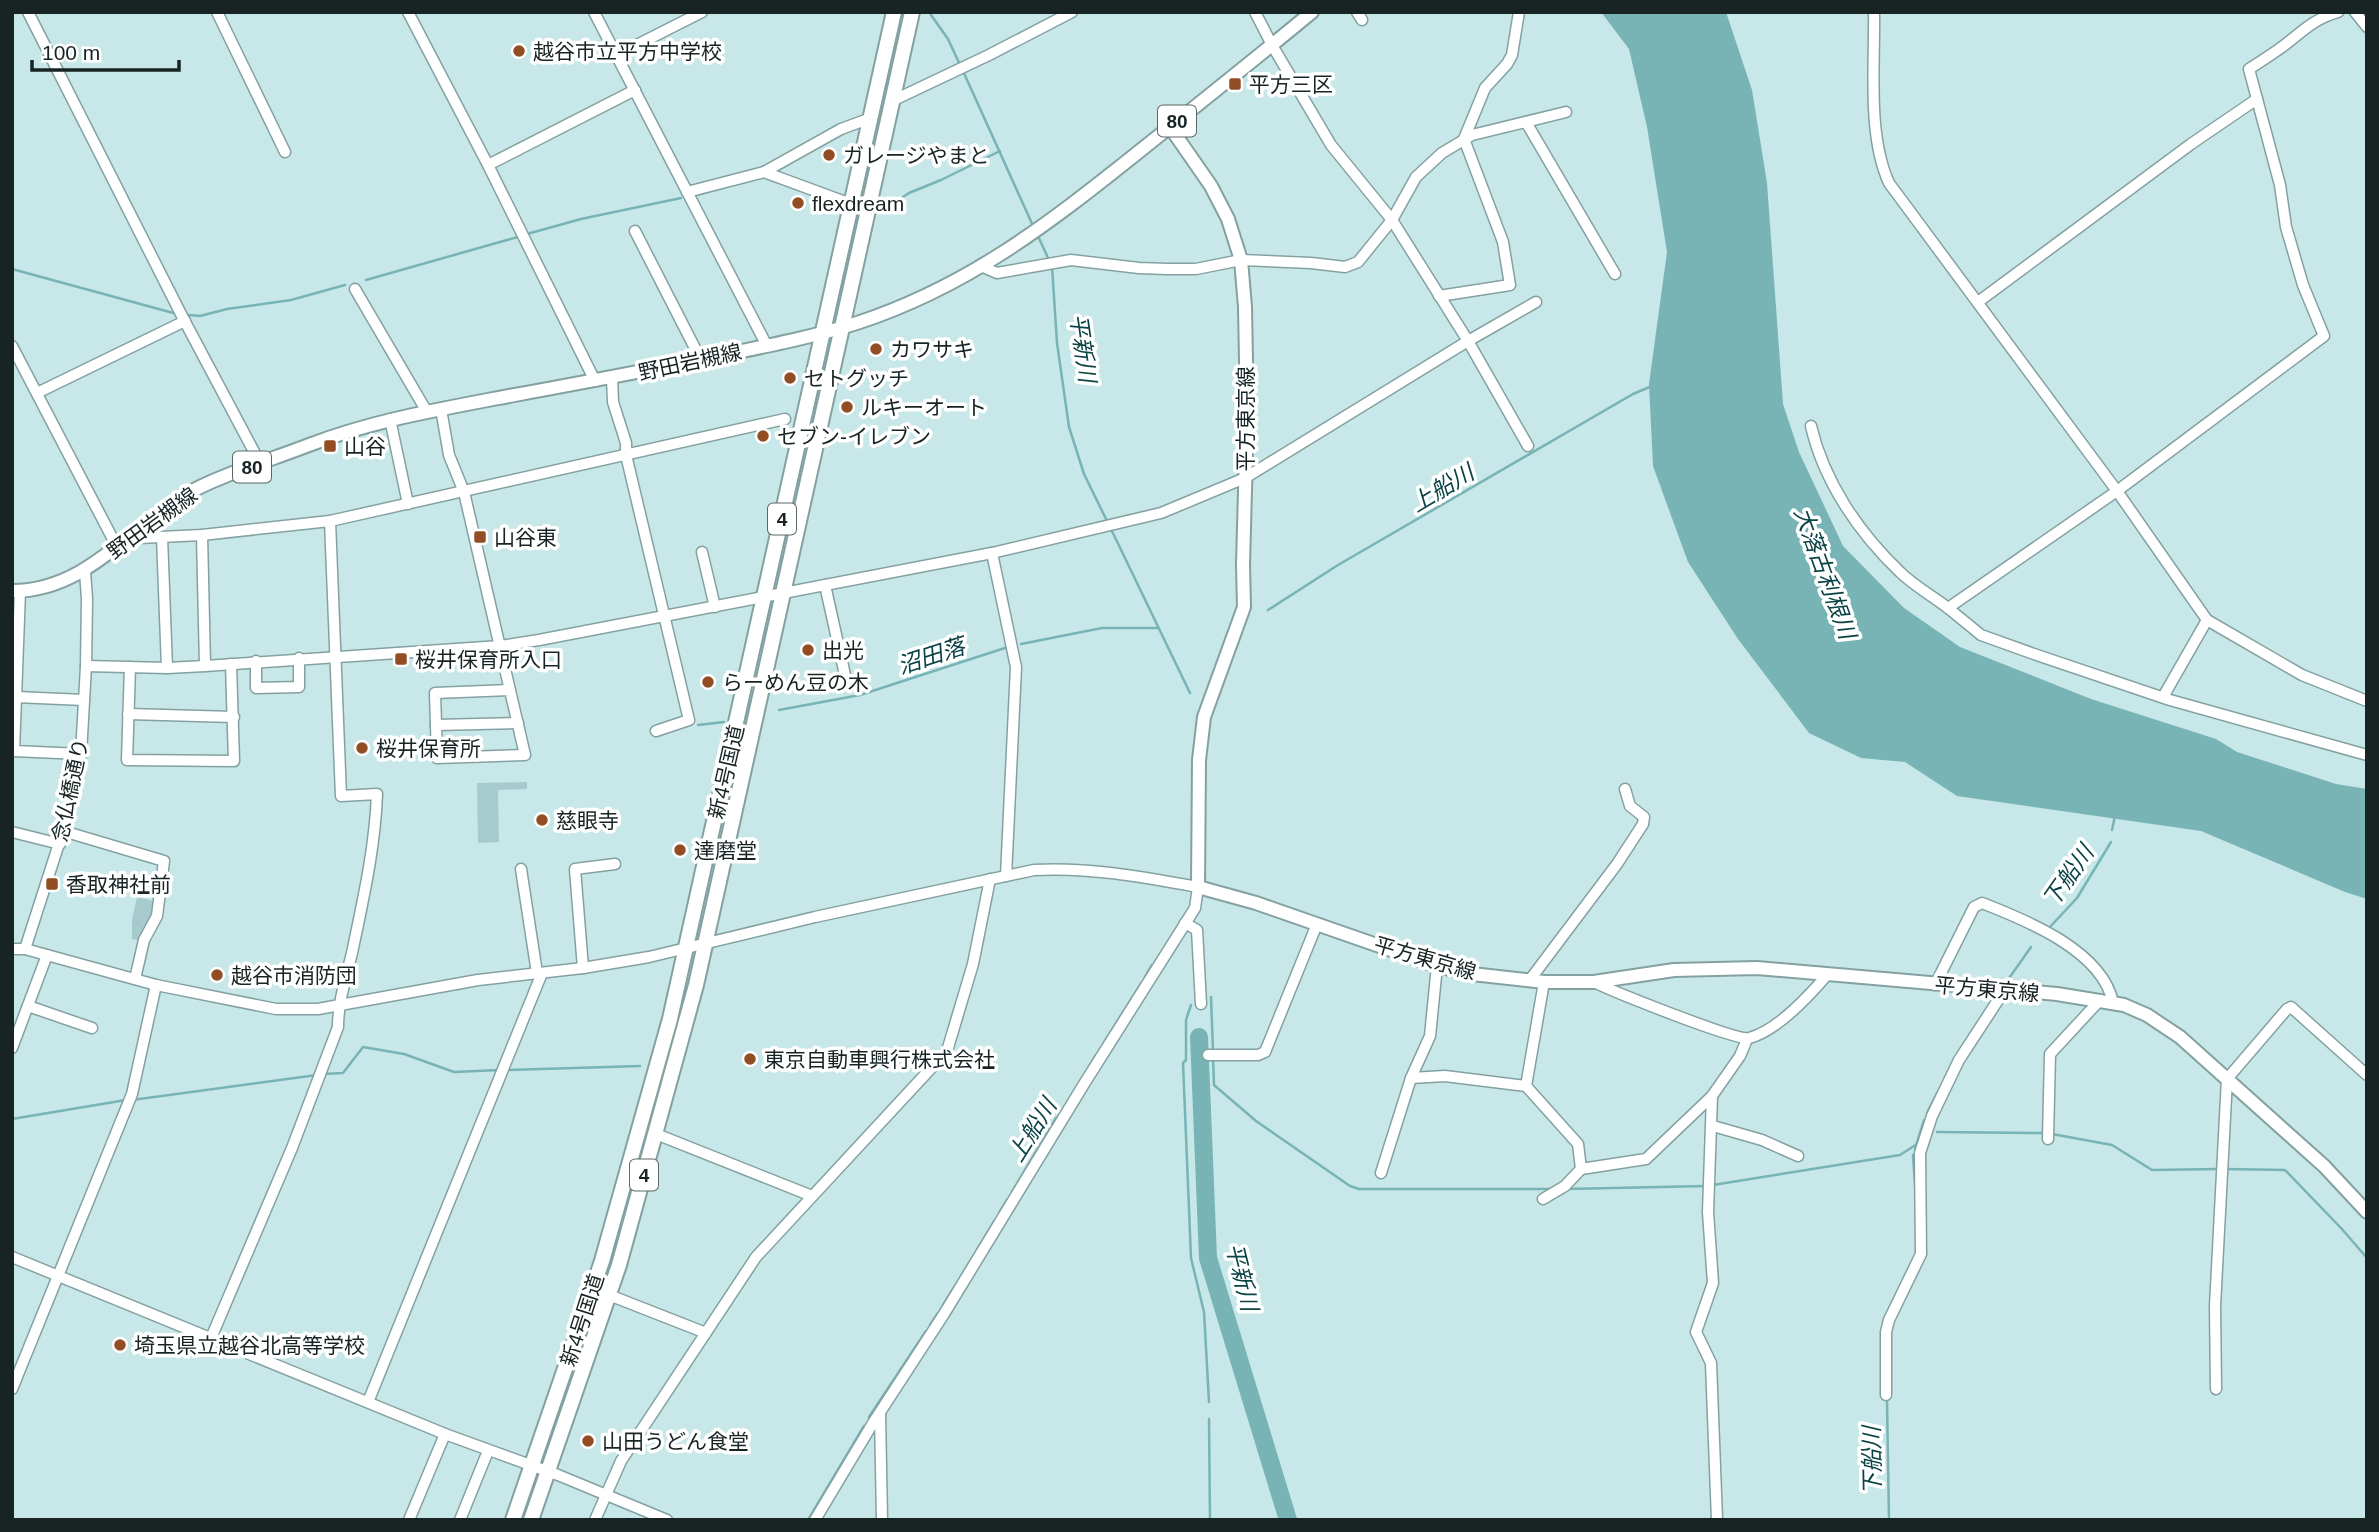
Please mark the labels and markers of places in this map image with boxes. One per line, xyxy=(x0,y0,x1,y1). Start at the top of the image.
place label: 越谷市立平方中学校 xyxy=(533,40,722,63)
marker: 越谷市立平方中学校 xyxy=(511,43,527,59)
place label: 平方三区 xyxy=(1249,73,1333,96)
marker: 平方三区 xyxy=(1227,76,1243,92)
place label: ガレージやまと xyxy=(843,144,990,167)
marker: ガレージやまと xyxy=(821,147,837,163)
place label: flexdream xyxy=(812,192,904,215)
marker: flexdream xyxy=(790,195,806,211)
place label: カワサキ xyxy=(890,338,974,361)
marker: カワサキ xyxy=(868,341,884,357)
place label: セトグッチ xyxy=(804,367,909,390)
marker: セトグッチ xyxy=(782,370,798,386)
place label: ルキーオート xyxy=(861,396,987,419)
marker: ルキーオート xyxy=(839,399,855,415)
place label: セブン-イレブン xyxy=(777,425,931,448)
marker: セブン-イレブン xyxy=(755,428,771,444)
place label: 山谷 xyxy=(344,435,386,458)
marker: 山谷 xyxy=(322,438,338,454)
place label: 山谷東 xyxy=(494,526,557,549)
marker: 山谷東 xyxy=(472,529,488,545)
place label: 出光 xyxy=(822,639,864,662)
marker: 出光 xyxy=(800,642,816,658)
place label: 桜井保育所入口 xyxy=(415,648,562,671)
marker: 桜井保育所入口 xyxy=(393,651,409,667)
place label: らーめん豆の木 xyxy=(722,671,869,694)
marker: らーめん豆の木 xyxy=(700,674,716,690)
place label: 桜井保育所 xyxy=(376,737,481,760)
marker: 桜井保育所 xyxy=(354,740,370,756)
place label: 慈眼寺 xyxy=(556,809,619,832)
marker: 慈眼寺 xyxy=(534,812,550,828)
place label: 達磨堂 xyxy=(694,839,757,862)
marker: 達磨堂 xyxy=(672,842,688,858)
place label: 香取神社前 xyxy=(66,873,171,896)
marker: 香取神社前 xyxy=(44,876,60,892)
place label: 越谷市消防団 xyxy=(231,964,357,987)
marker: 越谷市消防団 xyxy=(209,967,225,983)
place label: 東京自動車興行株式会社 xyxy=(764,1048,995,1071)
marker: 東京自動車興行株式会社 xyxy=(742,1051,758,1067)
place label: 埼玉県立越谷北高等学校 xyxy=(134,1334,365,1357)
marker: 埼玉県立越谷北高等学校 xyxy=(112,1337,128,1353)
place label: 山田うどん食堂 xyxy=(602,1430,749,1453)
marker: 山田うどん食堂 xyxy=(580,1433,596,1449)

